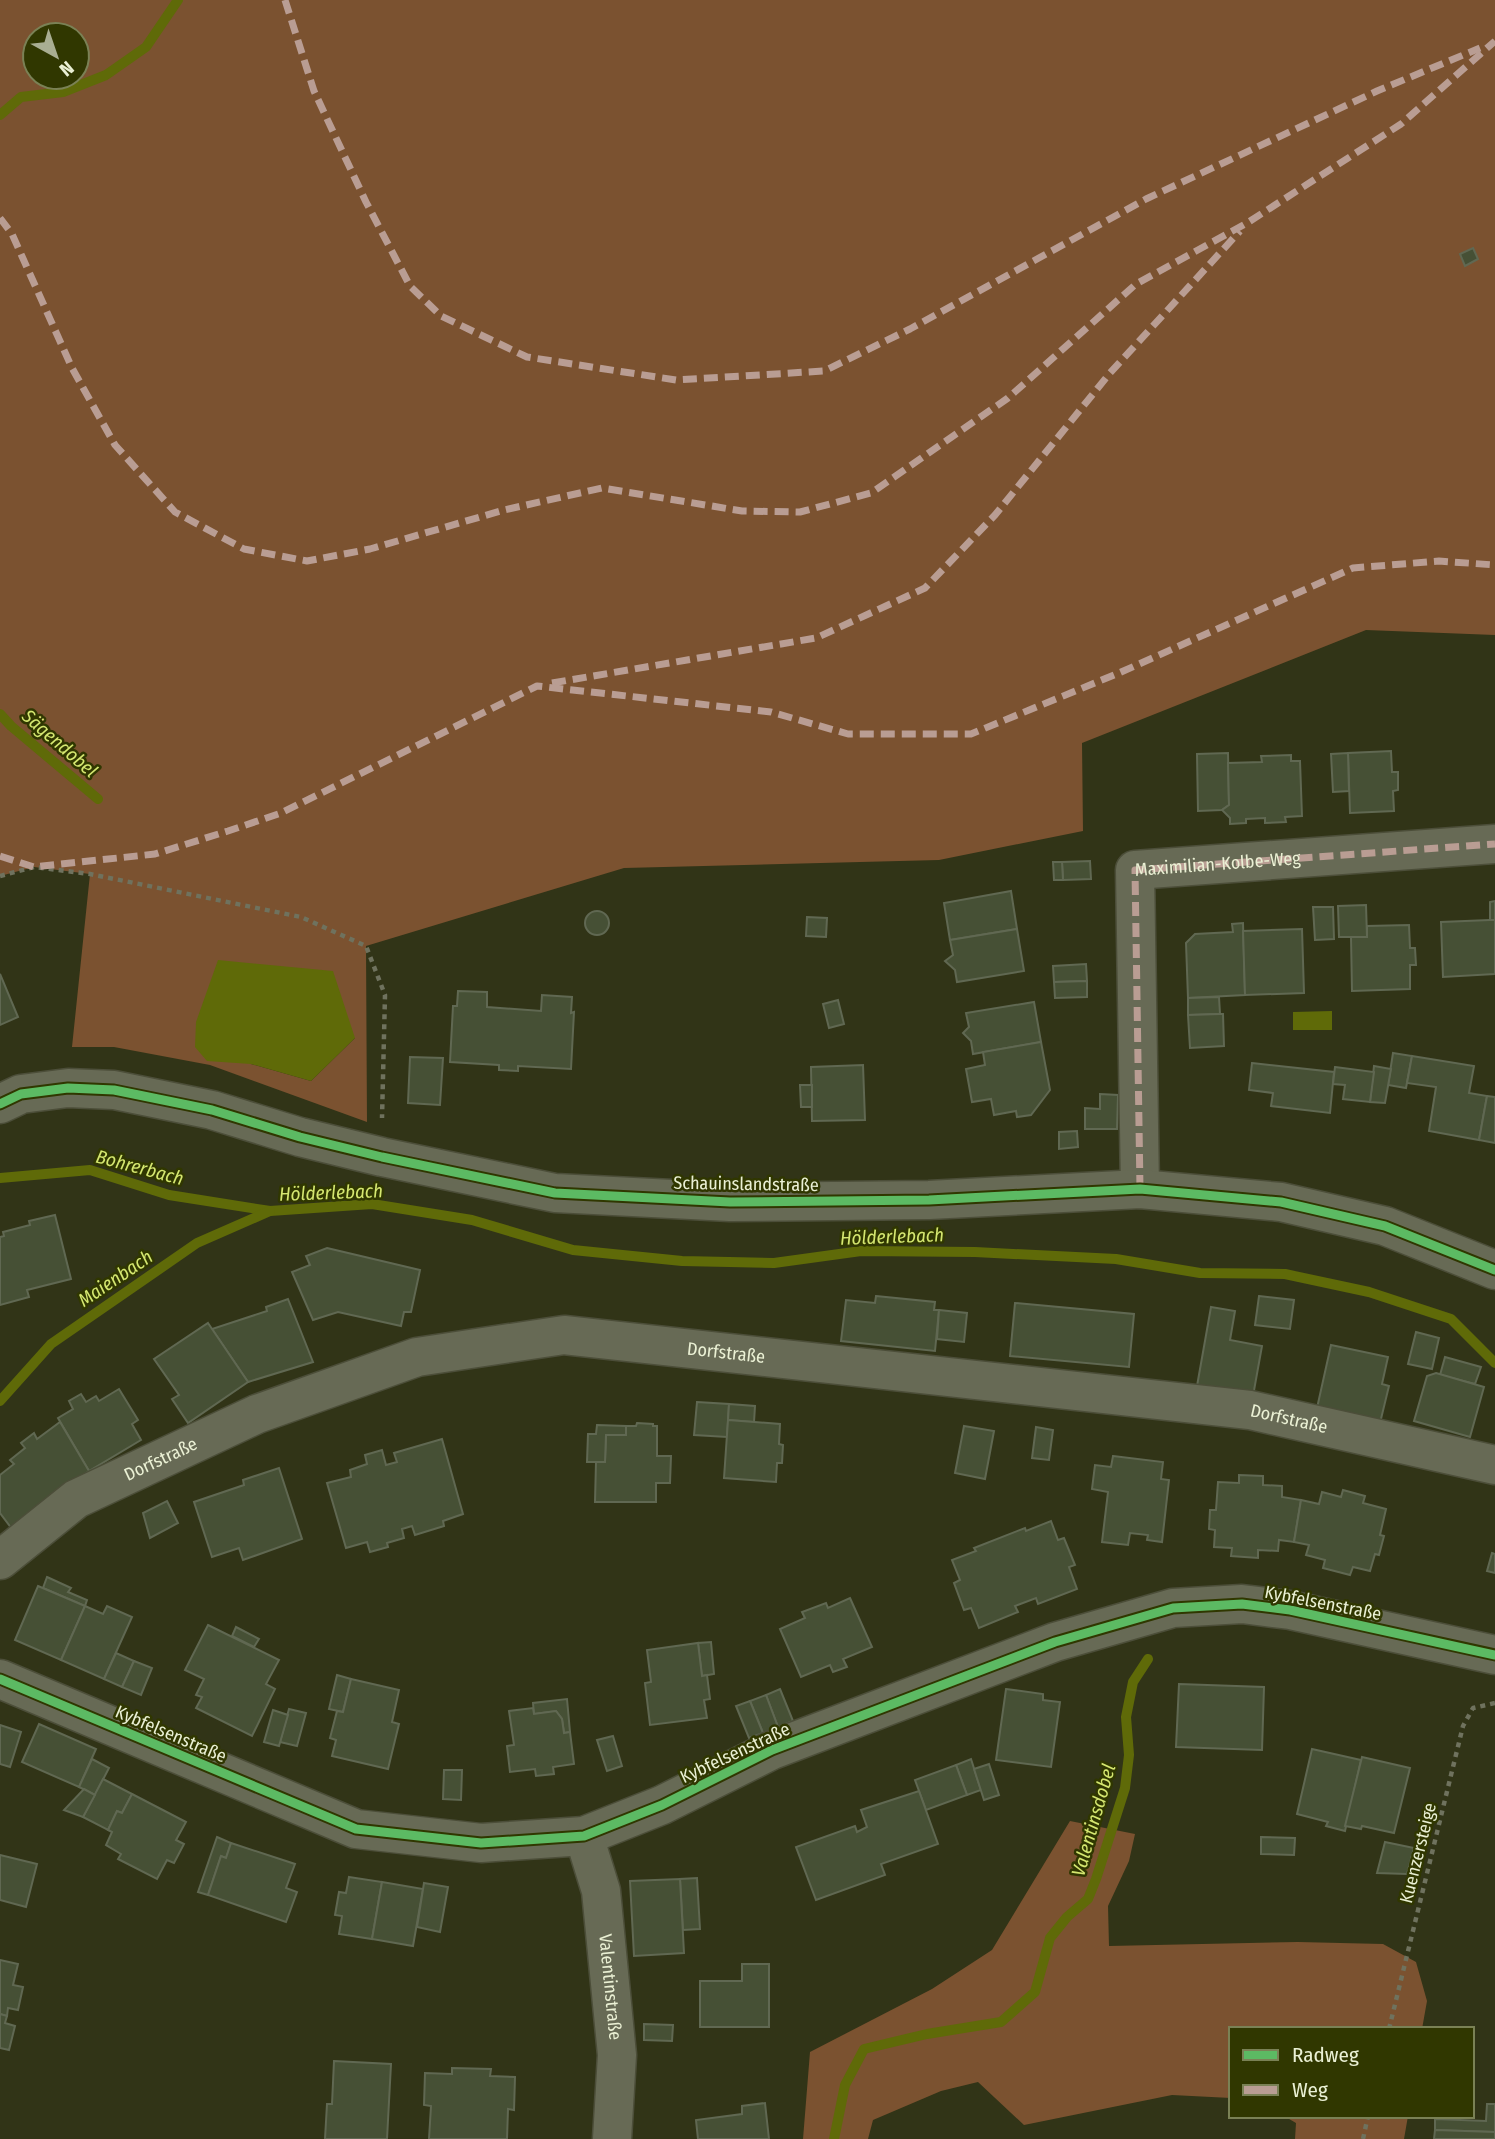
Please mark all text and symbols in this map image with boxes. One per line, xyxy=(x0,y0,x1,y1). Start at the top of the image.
north arrow xyxy=(21,21,91,91)
text: N xyxy=(55,56,78,81)
water label: Sägendobel xyxy=(17,704,102,782)
street label: Maximilian-Kolbe-Weg xyxy=(1134,847,1302,881)
water label: Bohrerbach xyxy=(93,1145,186,1190)
street label: Schauinslandstraße xyxy=(673,1172,819,1196)
water label: Hölderlebach xyxy=(279,1179,383,1206)
water label: Hölderlebach xyxy=(840,1223,944,1250)
water label: Maienbach xyxy=(74,1245,157,1312)
street label: Dorfstraße xyxy=(686,1338,766,1368)
street label: Dorfstraße xyxy=(1248,1399,1330,1438)
street label: Dorfstraße xyxy=(121,1433,201,1486)
street label: Kybfelsenstraße xyxy=(1263,1581,1383,1625)
street label: Kybfelsenstraße xyxy=(112,1701,230,1767)
street label: Kybfelsenstraße xyxy=(677,1718,794,1788)
water label: Valentinsdobel xyxy=(1066,1761,1120,1879)
street label: Kuenzersteige xyxy=(1395,1800,1441,1906)
street label: Valentinstraße xyxy=(594,1933,627,2041)
legend xyxy=(1229,2027,1474,2118)
text: Radweg xyxy=(1292,2042,1359,2068)
text: Weg xyxy=(1292,2077,1328,2103)

